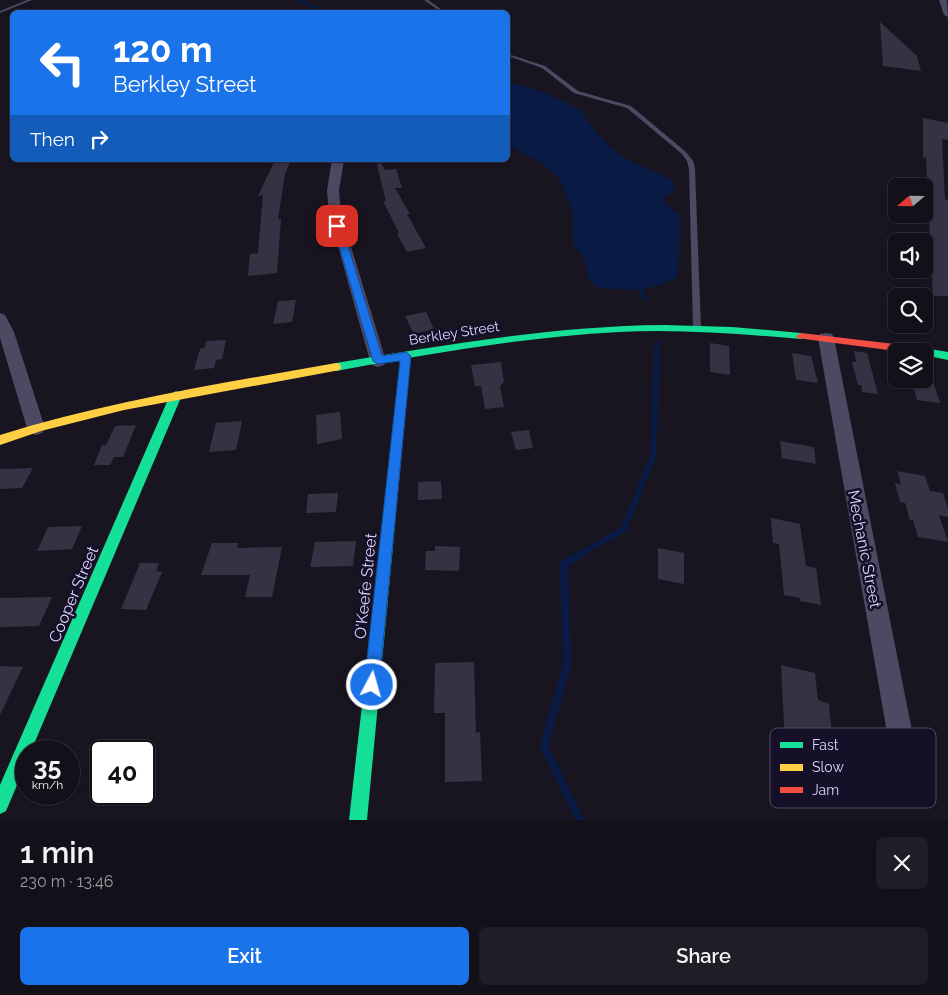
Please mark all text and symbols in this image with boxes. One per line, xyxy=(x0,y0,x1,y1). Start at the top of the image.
text: 120 m xyxy=(113,29,213,70)
icon: left xyxy=(30,30,95,95)
text: Berkley Street xyxy=(113,71,256,97)
icon: right xyxy=(85,125,113,153)
text: Then xyxy=(30,128,75,150)
north arrow xyxy=(888,178,932,222)
map controls xyxy=(888,178,933,388)
pin xyxy=(316,205,358,247)
icon: arrive xyxy=(323,212,351,240)
button: sound xyxy=(888,233,933,278)
button: search xyxy=(888,288,933,333)
street label: Berkley Street xyxy=(408,318,501,348)
button: layers xyxy=(888,343,933,388)
street label: Mechanic Street xyxy=(844,488,885,611)
street label: O'Keefe Street xyxy=(350,531,381,640)
street label: Cooper Street xyxy=(45,543,103,645)
position arrow xyxy=(345,658,397,710)
legend xyxy=(770,728,936,808)
text: Fast xyxy=(812,737,839,753)
speed limit sign: 40 xyxy=(90,740,155,805)
text: 35 xyxy=(34,751,61,781)
text: Slow xyxy=(812,759,844,775)
text: km/h xyxy=(32,778,63,792)
text: Jam xyxy=(812,782,839,798)
text: 1 min xyxy=(20,835,95,870)
button: close xyxy=(876,837,928,889)
text: 230 m · 13:46 xyxy=(20,872,113,891)
button: Exit xyxy=(20,927,469,985)
button: Share xyxy=(479,927,928,985)

